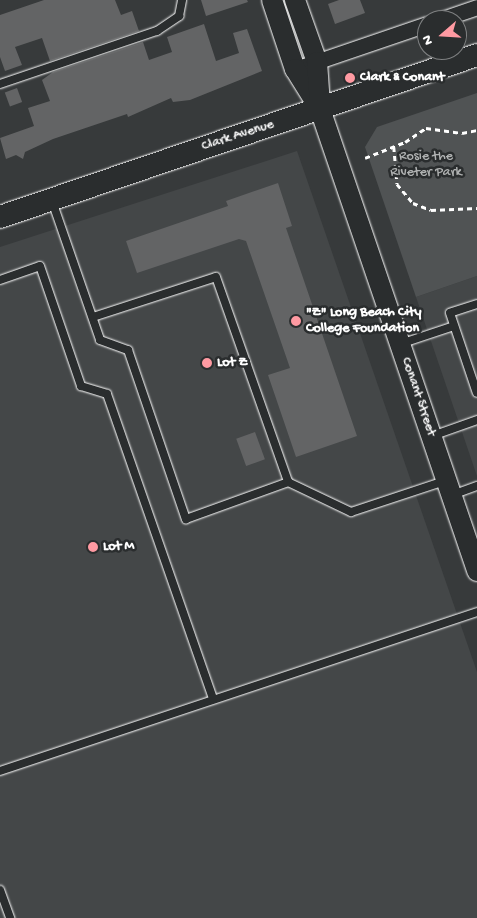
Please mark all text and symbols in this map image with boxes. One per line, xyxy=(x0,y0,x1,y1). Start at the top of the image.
north arrow xyxy=(417,10,467,60)
text: N xyxy=(419,33,438,47)
place label: Clark & Conant xyxy=(360,70,444,86)
marker: Clark & Conant xyxy=(344,72,356,84)
street label: Clark Avenue xyxy=(200,116,276,156)
park label: Rosie the Riveter Park xyxy=(390,149,462,182)
place label: "Z" Long Beach City College Foundation xyxy=(306,305,421,338)
marker: "Z" Long Beach City College Foundation xyxy=(290,315,302,327)
place label: Lot Z xyxy=(217,355,247,371)
street label: Conant Street xyxy=(397,355,439,439)
marker: Lot Z xyxy=(201,357,213,369)
place label: Lot M xyxy=(103,539,134,555)
marker: Lot M xyxy=(87,541,99,553)

